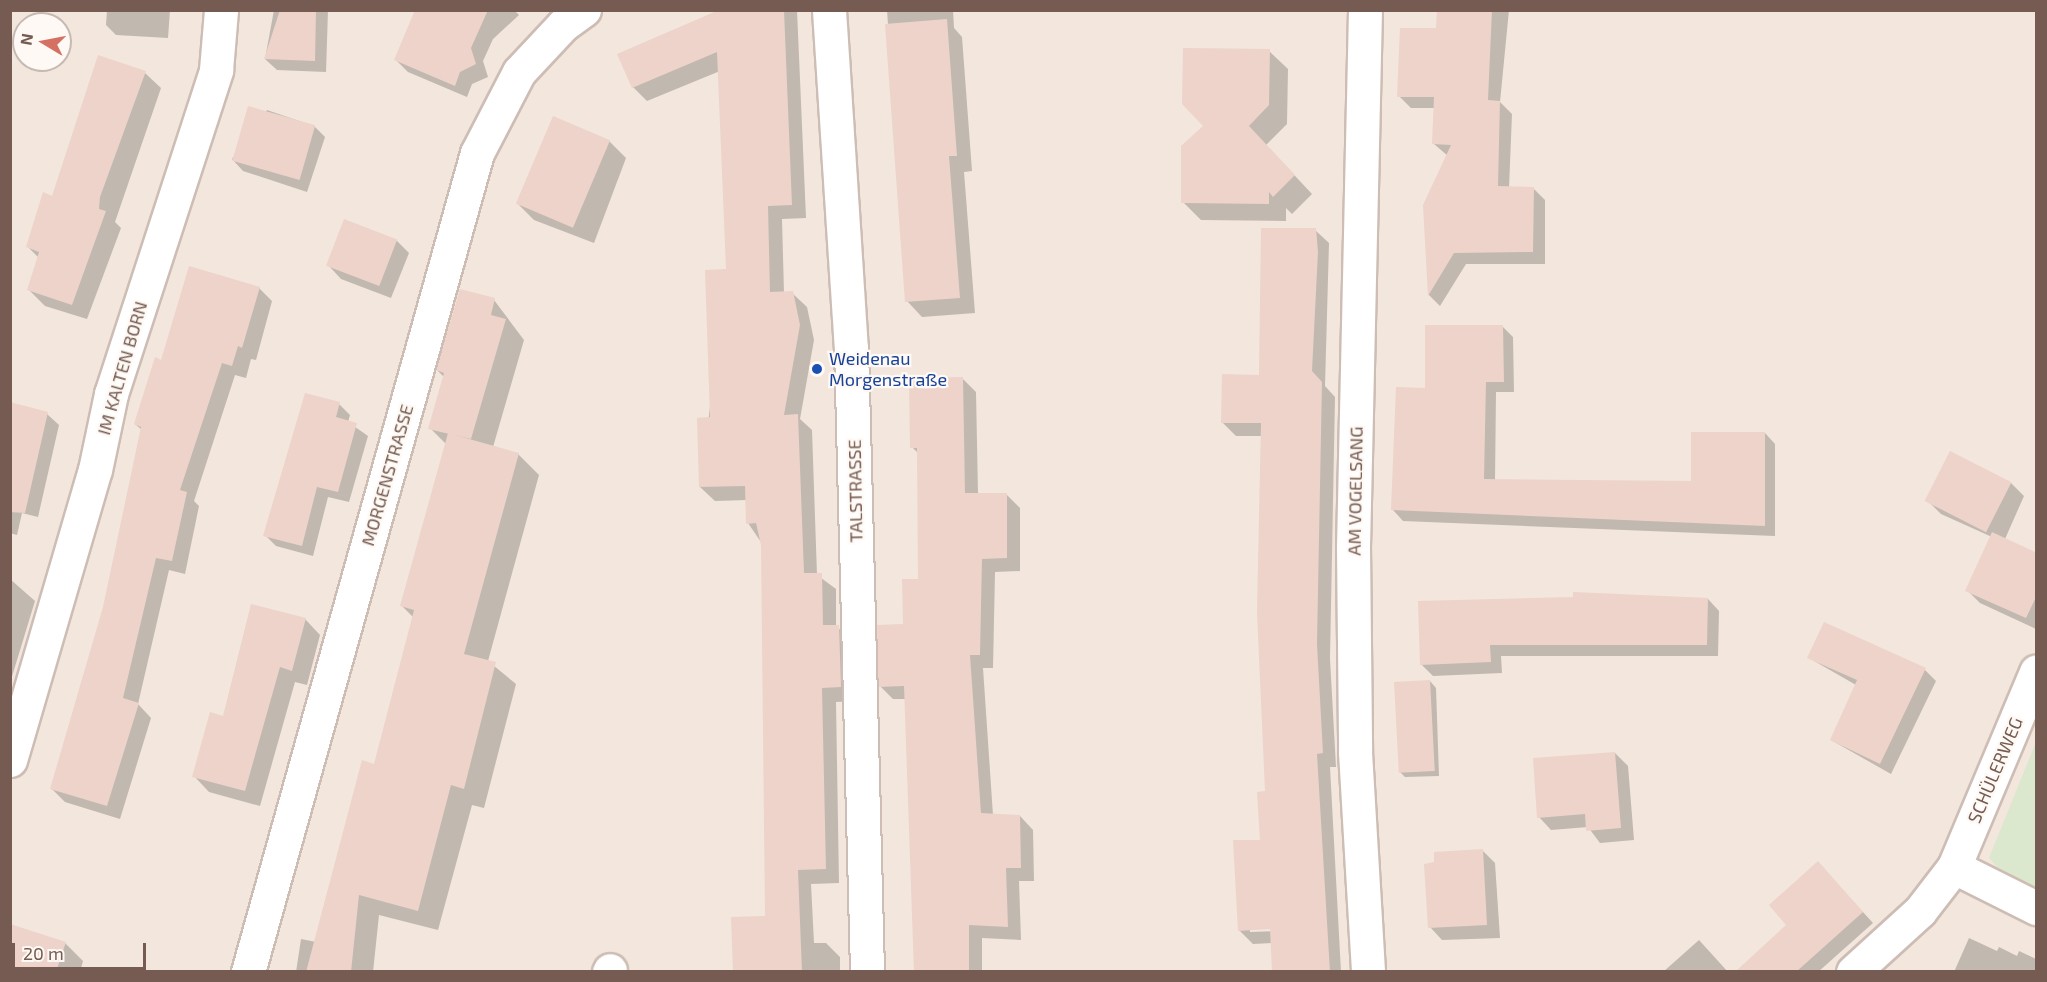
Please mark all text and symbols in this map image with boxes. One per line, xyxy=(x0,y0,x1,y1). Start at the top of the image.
north arrow xyxy=(12,12,72,72)
text: N xyxy=(15,32,36,46)
street label: IM KALTEN BORN xyxy=(93,299,151,437)
place label: Weidenau Morgenstraße xyxy=(829,348,947,391)
marker: Weidenau Morgenstraße xyxy=(810,362,824,376)
street label: MORGENSTRASSE xyxy=(356,402,418,548)
street label: AM VOGELSANG xyxy=(1343,426,1367,556)
street label: TALSTRASSE xyxy=(843,439,867,543)
street label: SCHÜLERWEG xyxy=(1963,714,2027,826)
scale bar xyxy=(15,931,148,969)
text: 20 m xyxy=(23,942,64,964)

